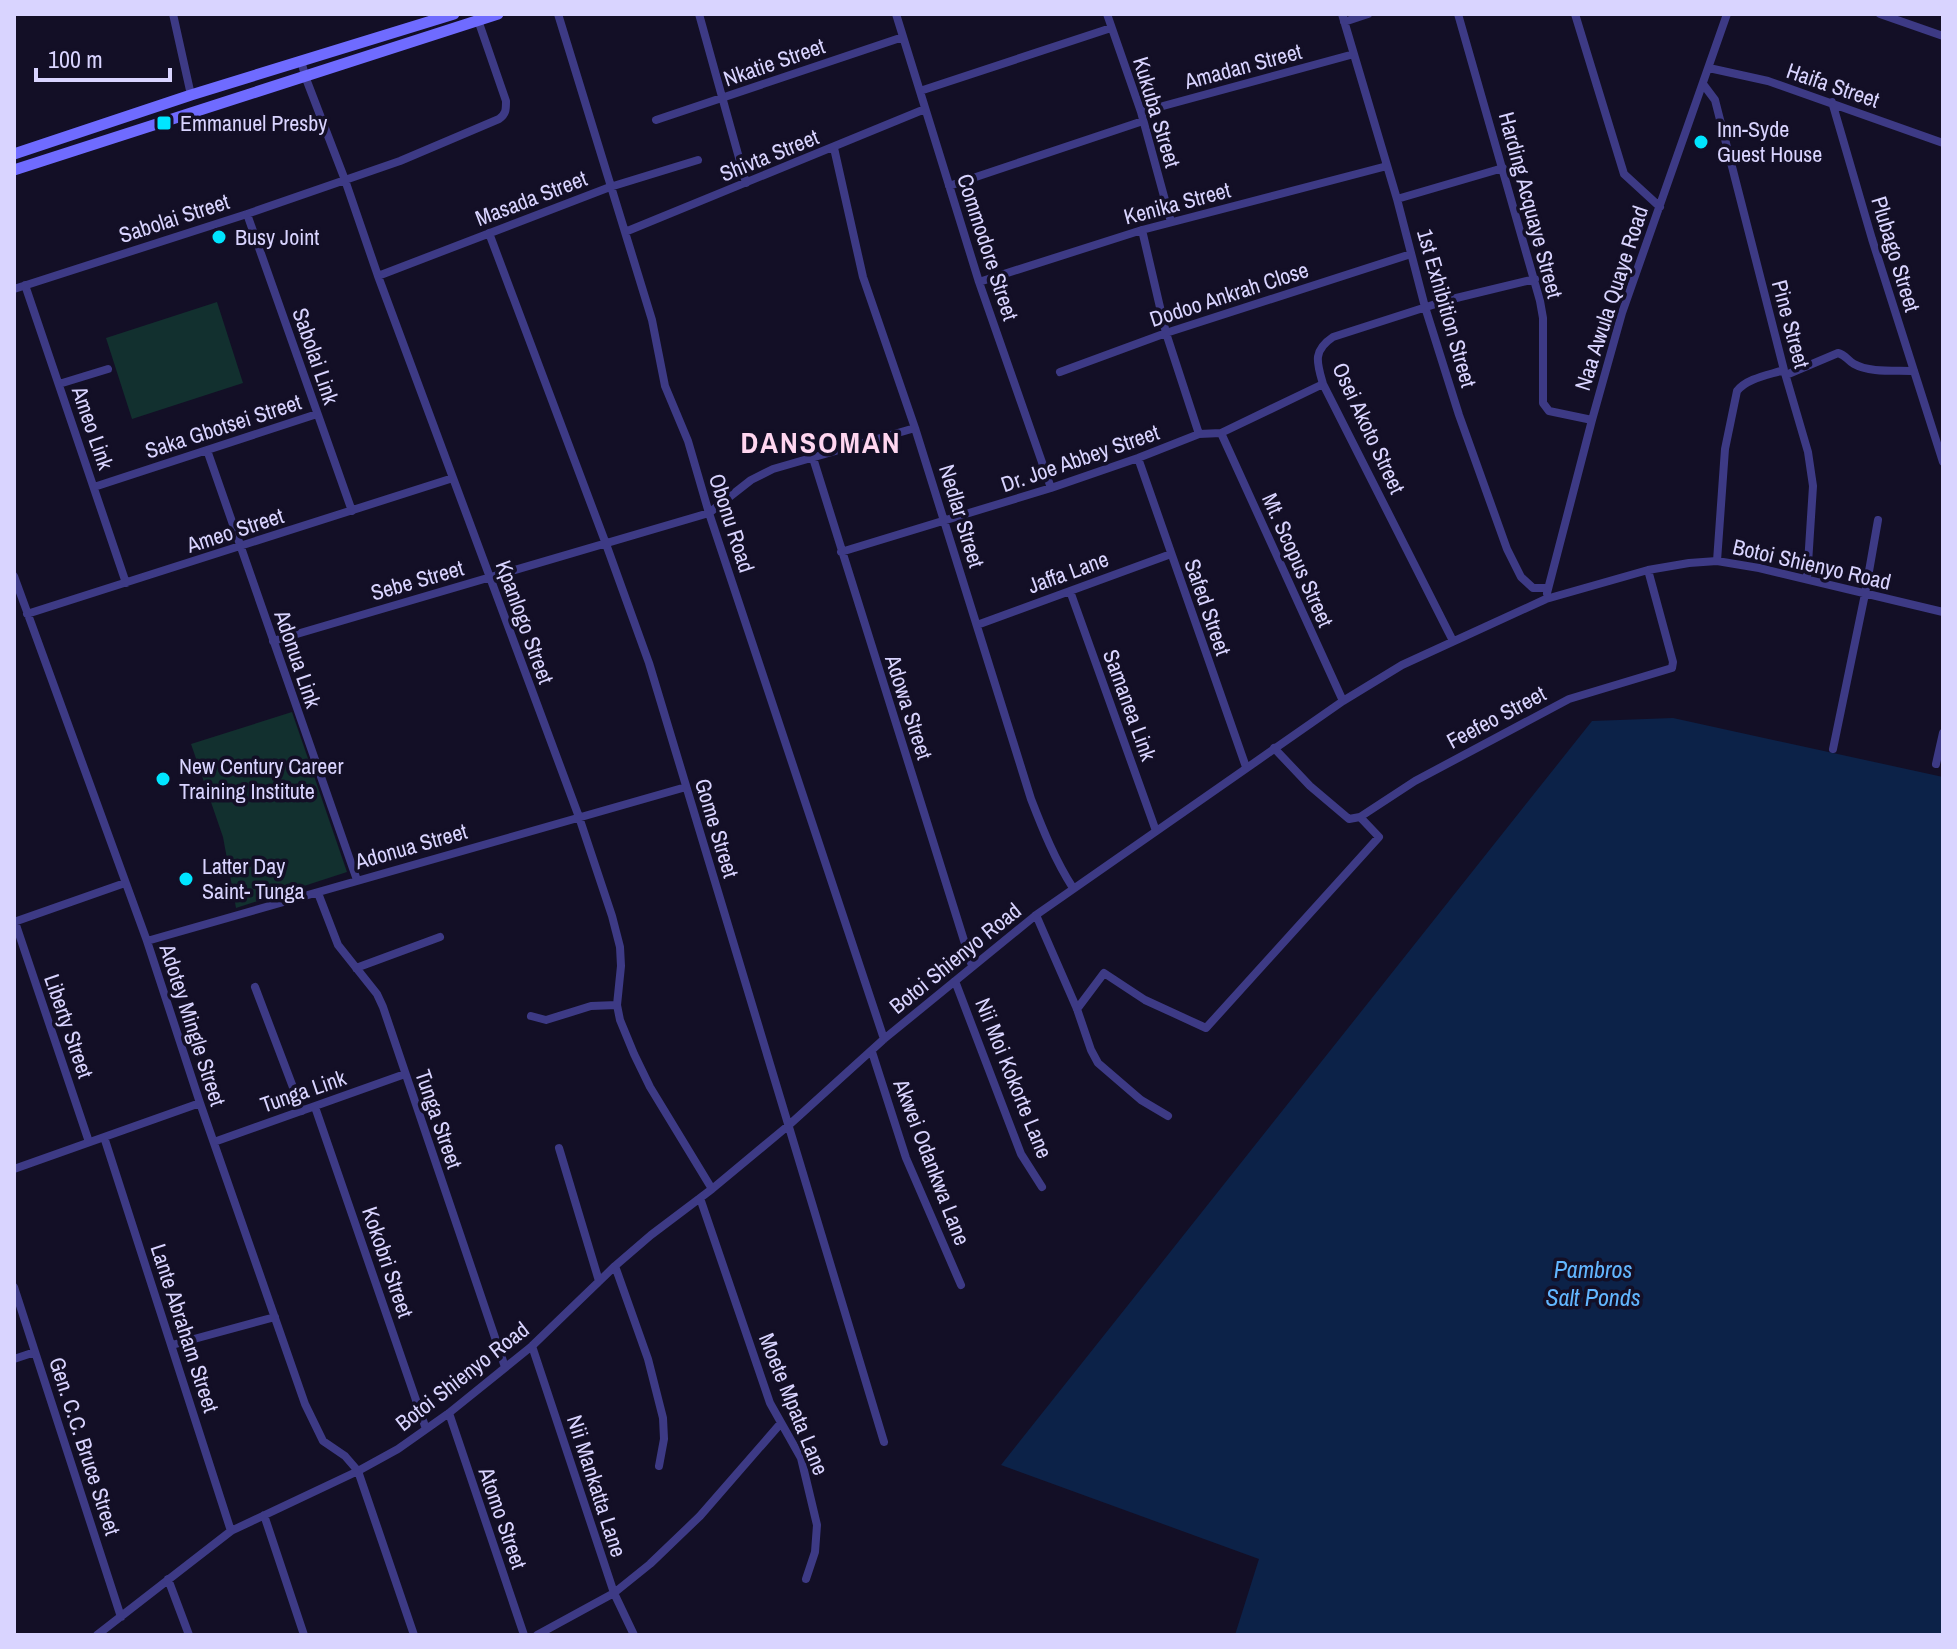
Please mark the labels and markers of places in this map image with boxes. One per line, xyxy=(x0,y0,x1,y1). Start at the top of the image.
place label: Emmanuel Presby xyxy=(180,108,327,138)
marker: Emmanuel Presby xyxy=(155,114,173,132)
place label: Inn-Syde Guest House xyxy=(1717,114,1822,169)
marker: Inn-Syde Guest House xyxy=(1692,133,1710,151)
place label: Busy Joint xyxy=(235,222,319,252)
marker: Busy Joint xyxy=(210,228,228,246)
place label: New Century Career Training Institute xyxy=(179,751,343,806)
marker: New Century Career Training Institute xyxy=(154,770,172,788)
place label: Latter Day Saint- Tunga xyxy=(202,851,304,906)
marker: Latter Day Saint- Tunga xyxy=(177,870,195,888)

